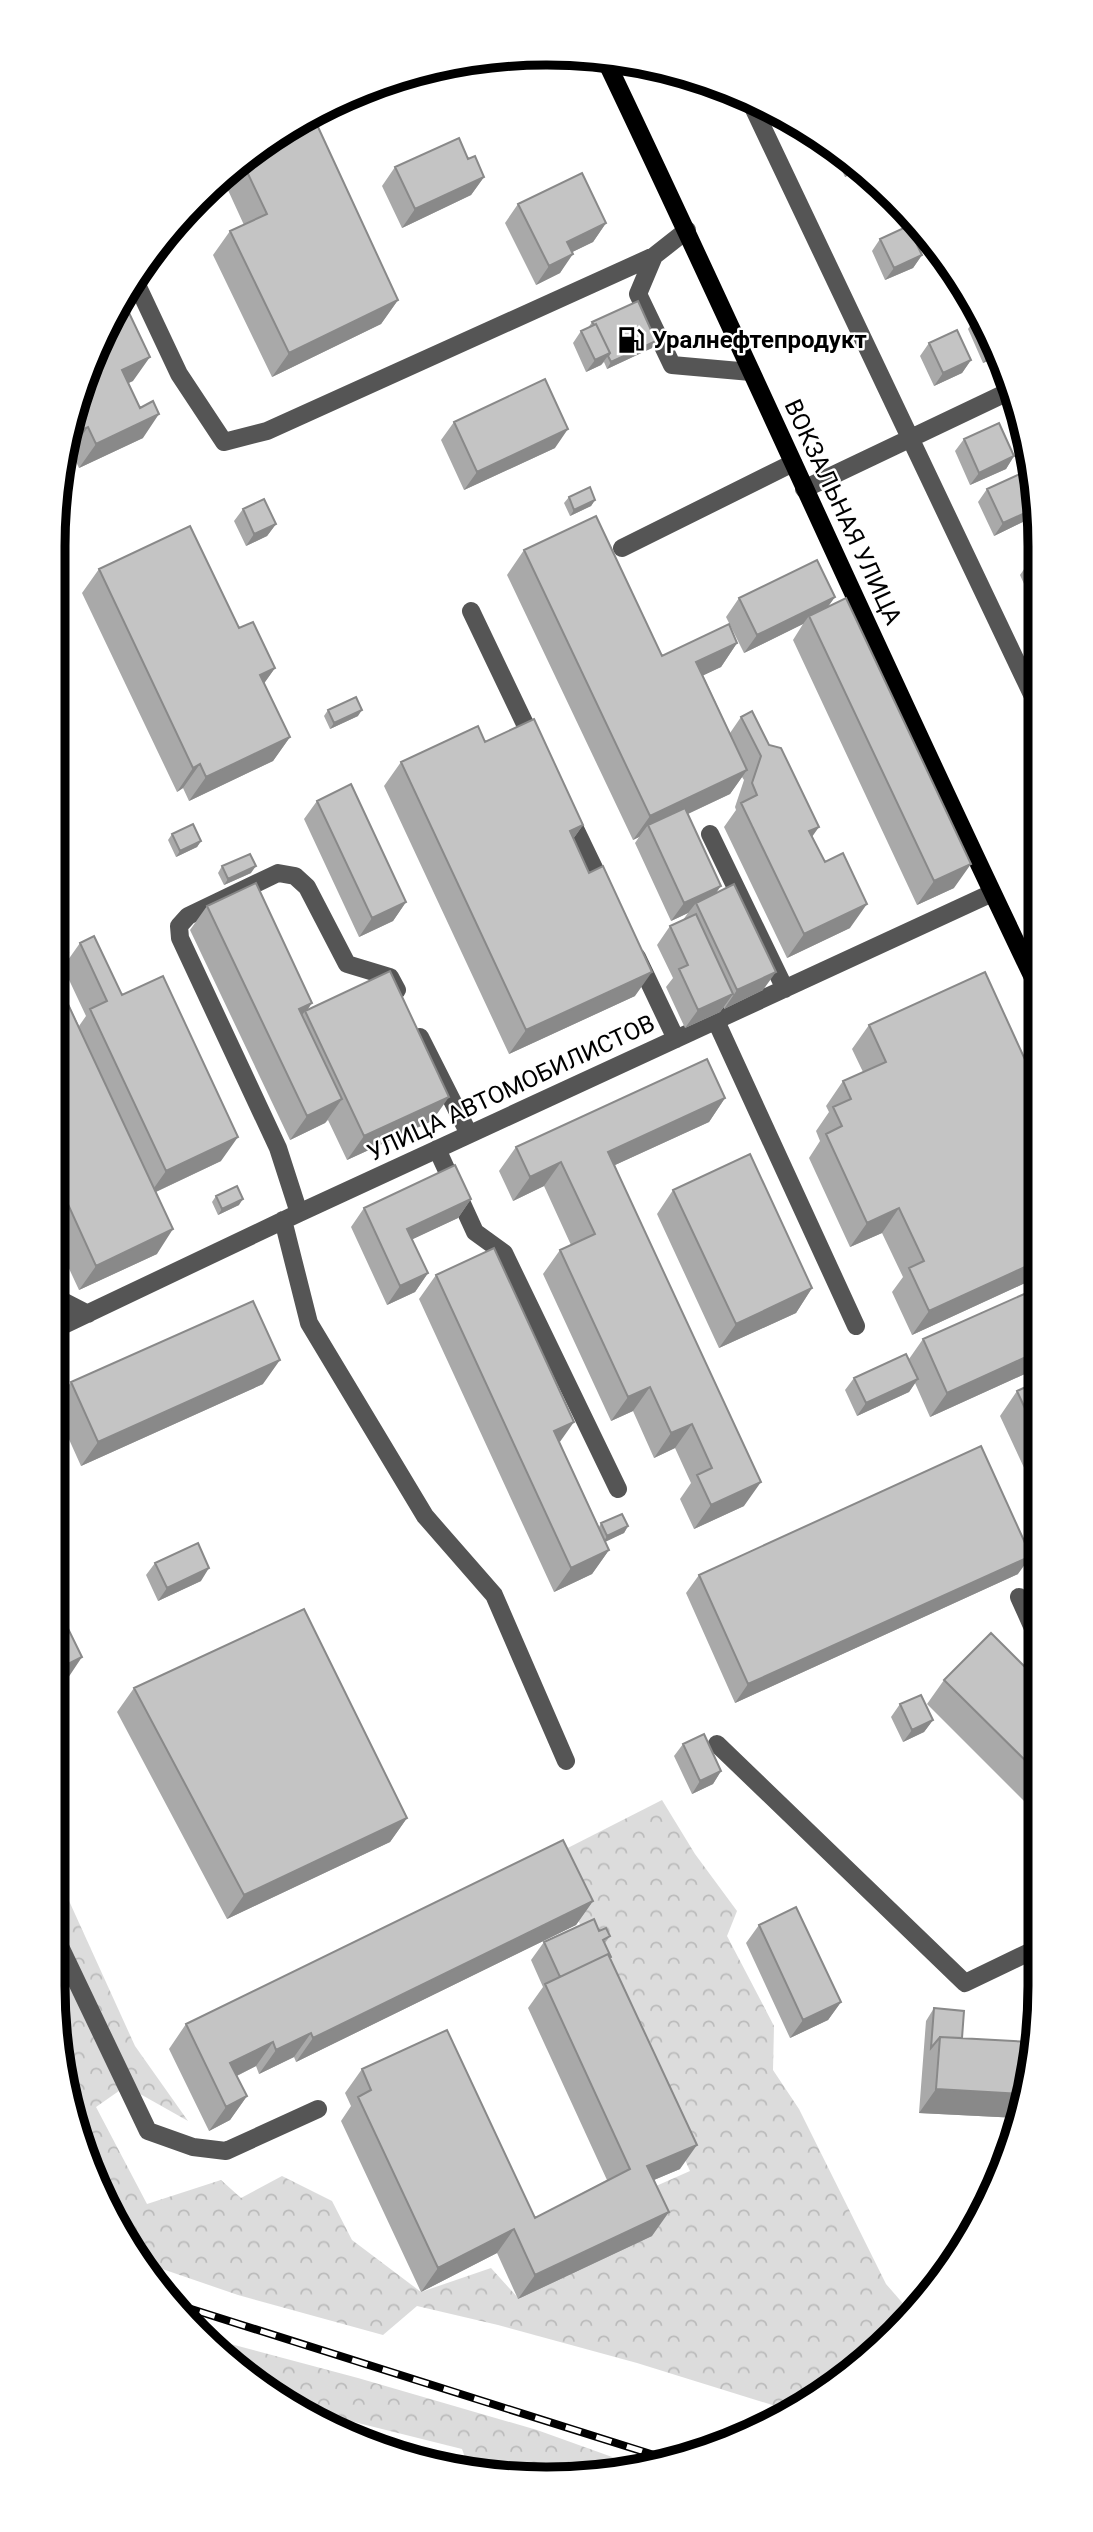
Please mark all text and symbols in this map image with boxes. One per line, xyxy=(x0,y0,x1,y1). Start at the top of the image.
fuel station icon: Уралнефтепродукт xyxy=(616,325,646,355)
place label: Уралнефтепродукт xyxy=(652,326,867,354)
street label: ВОКЗАЛЬНАЯ УЛИЦА xyxy=(778,395,908,629)
street label: УЛИЦА АВТОМОБИЛИСТОВ xyxy=(363,1009,659,1167)

